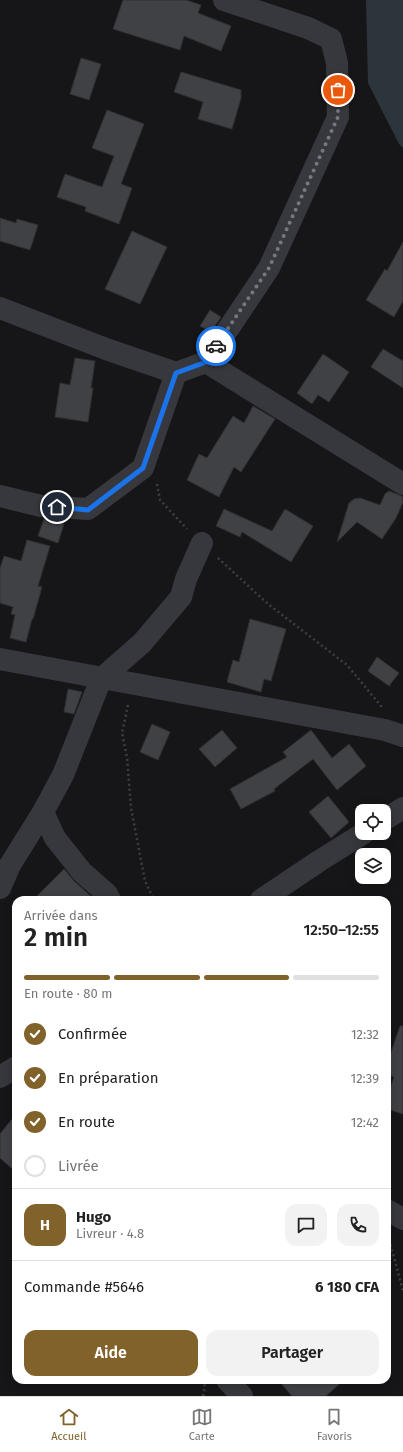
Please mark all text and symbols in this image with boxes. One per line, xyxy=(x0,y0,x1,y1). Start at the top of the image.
pin xyxy=(321,73,355,107)
icon: bag xyxy=(327,79,349,101)
courier xyxy=(196,326,236,366)
icon: car xyxy=(205,335,227,357)
pin xyxy=(40,490,74,524)
icon: home xyxy=(46,496,68,518)
map controls xyxy=(355,804,391,884)
button: locate xyxy=(355,804,391,840)
button: layers xyxy=(355,848,391,884)
text: Arrivée dans xyxy=(24,908,98,923)
text: 12:50–12:55 xyxy=(303,921,379,939)
text: 2 min xyxy=(24,922,88,953)
text: En route · 80 m xyxy=(24,986,112,1001)
icon: check xyxy=(24,1023,46,1045)
text: Confirmée xyxy=(58,1025,127,1043)
text: 12:32 xyxy=(351,1027,379,1042)
icon: check xyxy=(24,1067,46,1089)
text: En préparation xyxy=(58,1069,159,1087)
text: 12:39 xyxy=(351,1071,379,1086)
icon: check xyxy=(24,1111,46,1133)
text: En route xyxy=(58,1113,115,1131)
text: 12:42 xyxy=(351,1115,379,1130)
text: Livrée xyxy=(58,1157,99,1175)
button: chat xyxy=(285,1204,327,1246)
button: phone xyxy=(337,1204,379,1246)
text: Hugo xyxy=(76,1208,111,1226)
text: H xyxy=(40,1216,50,1234)
text: Livreur · 4.8 xyxy=(76,1226,144,1241)
text: Commande #5646 xyxy=(24,1278,144,1296)
text: 6 180 CFA xyxy=(315,1278,379,1296)
button: Aide xyxy=(24,1330,198,1376)
button: Partager xyxy=(206,1330,379,1376)
tab: Accueil xyxy=(51,1406,86,1443)
tab: Carte xyxy=(189,1406,215,1443)
tab: Favoris xyxy=(317,1406,352,1443)

